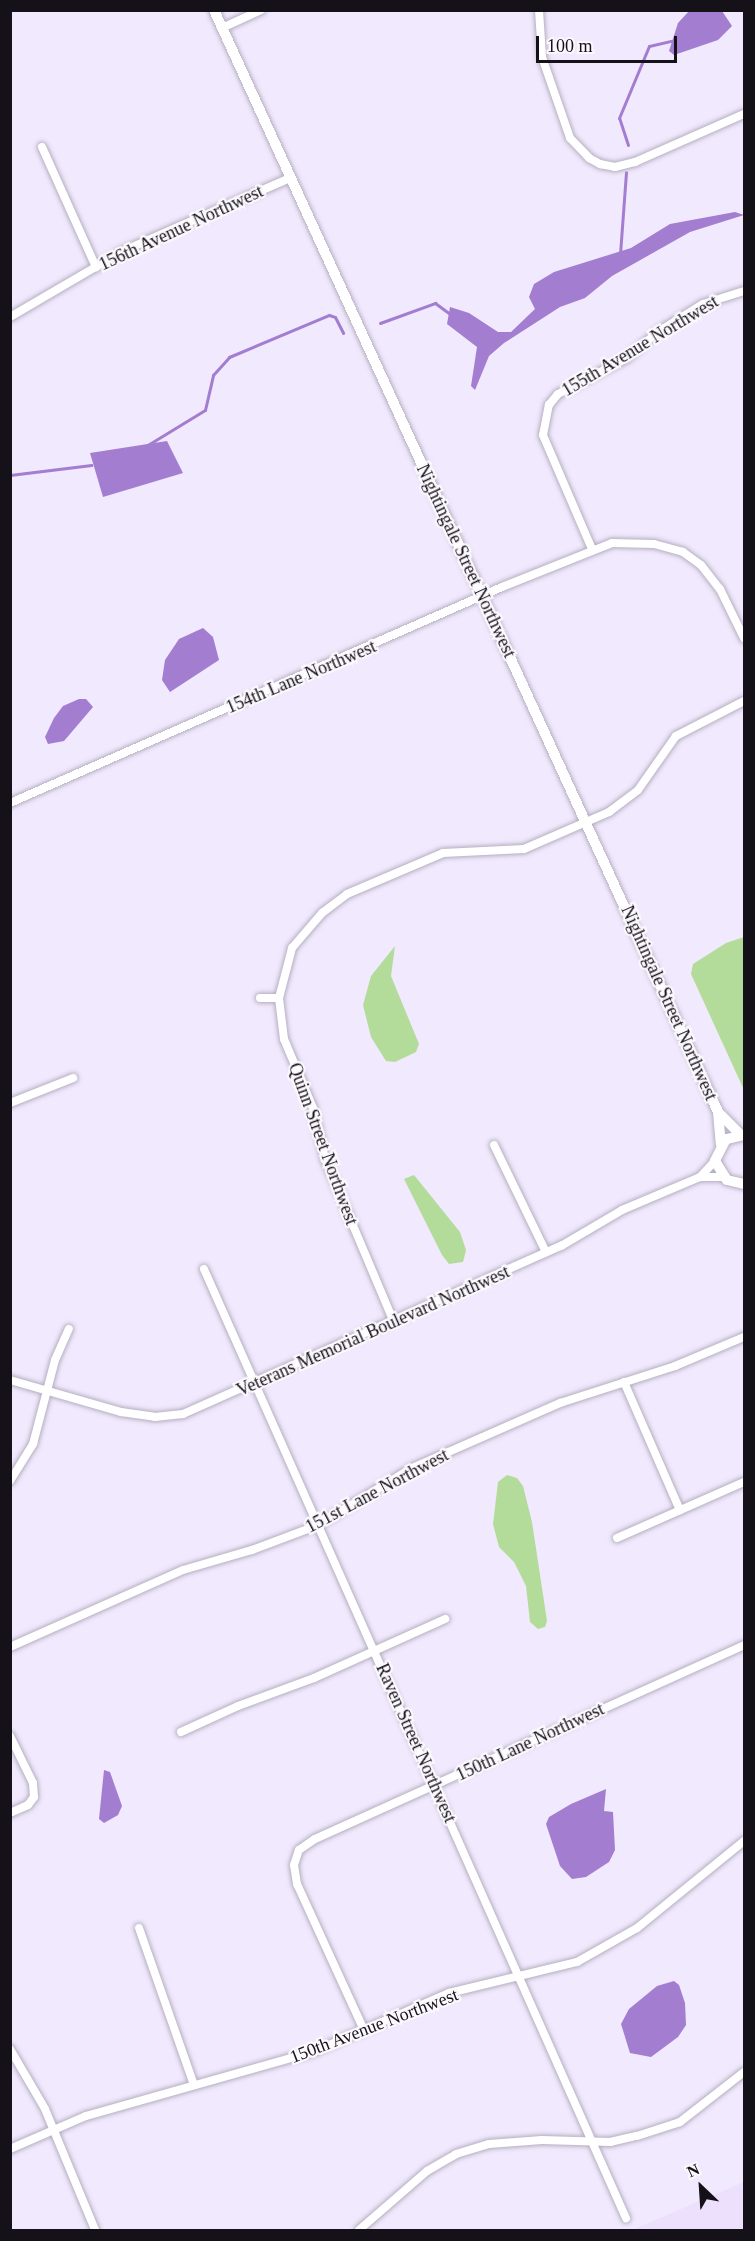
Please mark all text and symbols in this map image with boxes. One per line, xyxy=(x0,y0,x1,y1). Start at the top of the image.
scale bar xyxy=(539,24,680,62)
text: 100 m xyxy=(547,36,593,56)
street label: 156th Avenue Northwest xyxy=(95,180,267,276)
street label: 155th Avenue Northwest xyxy=(557,290,723,402)
street label: Nightingale Street Northwest xyxy=(412,461,520,661)
street label: 154th Lane Northwest xyxy=(223,636,379,718)
street label: Nightingale Street Northwest xyxy=(616,902,722,1104)
street label: Quinn Street Northwest xyxy=(284,1060,362,1228)
street label: Veterans Memorial Boulevard Northwest xyxy=(233,1261,513,1401)
street label: 151st Lane Northwest xyxy=(302,1444,452,1538)
street label: Raven Street Northwest xyxy=(371,1660,461,1826)
street label: 150th Lane Northwest xyxy=(452,1698,608,1786)
street label: 150th Avenue Northwest xyxy=(286,1984,462,2068)
north arrow xyxy=(671,2157,731,2217)
text: N xyxy=(684,2160,702,2180)

